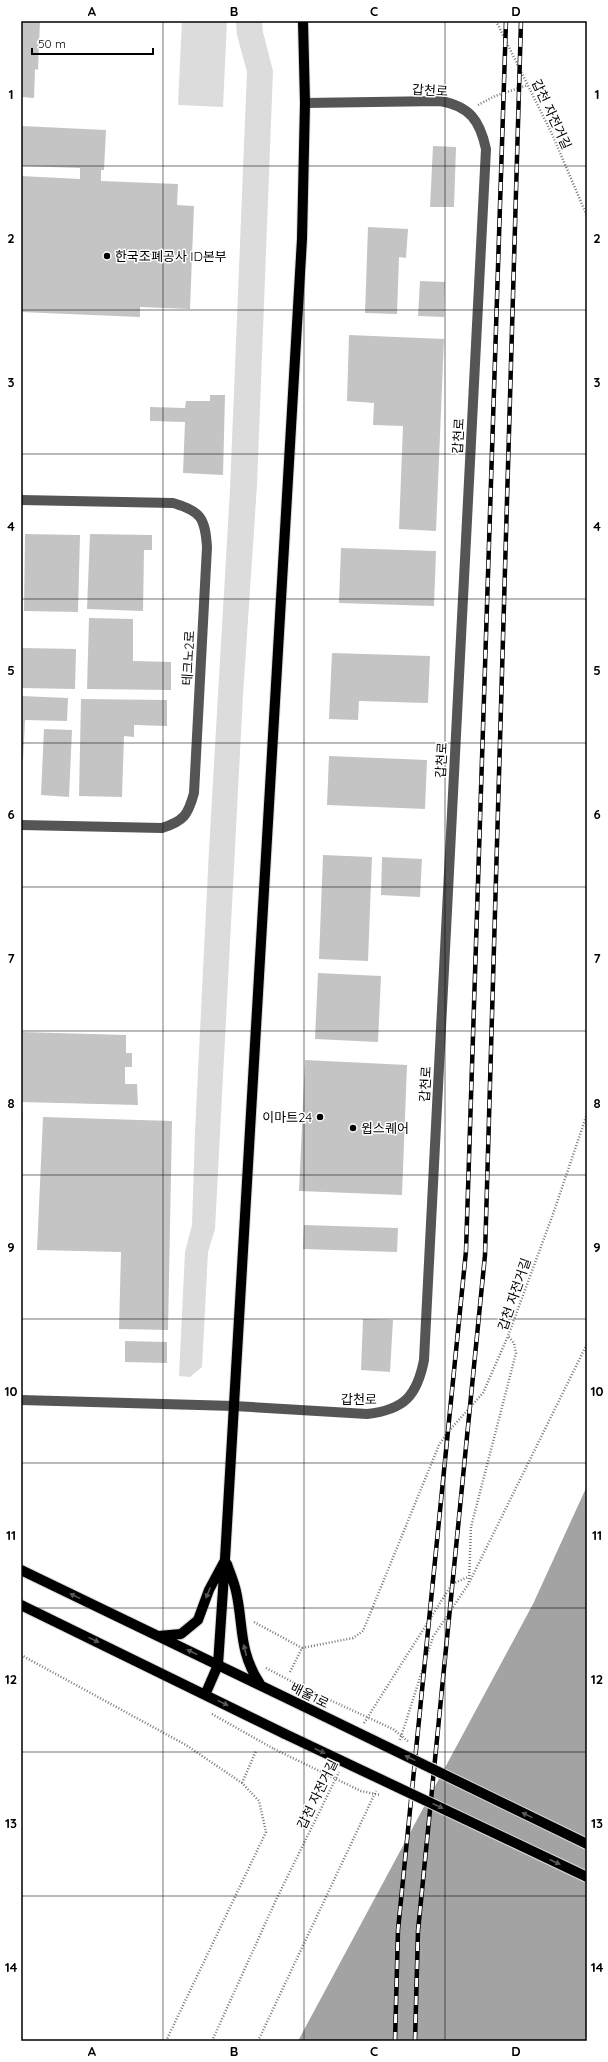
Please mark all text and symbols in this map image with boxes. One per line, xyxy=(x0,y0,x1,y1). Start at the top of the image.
text: A xyxy=(88,3,97,19)
text: B xyxy=(230,3,238,19)
text: C xyxy=(370,3,378,19)
text: D xyxy=(511,3,521,19)
scale bar xyxy=(32,30,153,56)
text: 50 m xyxy=(38,36,66,51)
street label: 갑천 자전거길 xyxy=(529,76,575,152)
street label: 갑천로 xyxy=(412,81,448,99)
text: 1 xyxy=(8,86,14,102)
text: 1 xyxy=(594,86,600,102)
text: 2 xyxy=(7,230,15,246)
text: 2 xyxy=(593,230,601,246)
place label: 한국조폐공사 ID본부 xyxy=(115,248,227,264)
marker: 한국조폐공사 ID본부 xyxy=(102,251,112,261)
text: 3 xyxy=(8,374,15,390)
text: 3 xyxy=(594,374,601,390)
street label: 갑천로 xyxy=(449,418,467,454)
text: 4 xyxy=(7,518,15,534)
text: 4 xyxy=(593,518,601,534)
street label: 테크노2로 xyxy=(179,630,197,686)
text: 5 xyxy=(7,662,15,678)
text: 5 xyxy=(593,662,601,678)
street label: 갑천로 xyxy=(432,742,450,778)
text: 6 xyxy=(7,806,15,822)
text: 6 xyxy=(593,806,601,822)
text: 7 xyxy=(7,950,15,966)
text: 7 xyxy=(593,950,601,966)
street label: 갑천로 xyxy=(416,1066,434,1102)
text: 8 xyxy=(7,1095,15,1111)
text: 8 xyxy=(593,1095,601,1111)
place label: 이마트24 xyxy=(262,1109,312,1125)
marker: 이마트24 xyxy=(315,1112,325,1122)
place label: 윕스퀘어 xyxy=(361,1120,409,1136)
marker: 윕스퀘어 xyxy=(348,1123,358,1133)
text: 9 xyxy=(7,1239,15,1255)
text: 9 xyxy=(593,1239,601,1255)
street label: 갑천 자전거길 xyxy=(494,1256,534,1332)
text: 10 xyxy=(4,1383,18,1399)
text: 10 xyxy=(590,1383,604,1399)
street label: 갑천로 xyxy=(341,1391,377,1407)
text: 11 xyxy=(6,1527,16,1543)
text: 11 xyxy=(592,1527,602,1543)
one-way arrow xyxy=(204,1588,210,1600)
one-way arrow xyxy=(69,1593,80,1599)
one-way arrow xyxy=(88,1637,100,1643)
one-way arrow xyxy=(241,1644,247,1657)
one-way arrow xyxy=(186,1649,198,1655)
text: 12 xyxy=(5,1671,17,1687)
text: 12 xyxy=(591,1671,603,1687)
street label: 배울1로 xyxy=(288,1679,332,1711)
one-way arrow xyxy=(218,1700,229,1707)
one-way arrow xyxy=(315,1748,326,1754)
one-way arrow xyxy=(404,1755,416,1761)
street label: 갑천 자전거길 xyxy=(293,1757,341,1831)
one-way arrow xyxy=(432,1803,444,1810)
one-way arrow xyxy=(521,1812,532,1818)
text: 13 xyxy=(5,1815,17,1831)
text: 13 xyxy=(591,1815,603,1831)
one-way arrow xyxy=(550,1859,561,1865)
text: 14 xyxy=(5,1959,18,1975)
text: 14 xyxy=(591,1959,604,1975)
text: A xyxy=(88,2043,97,2059)
text: B xyxy=(230,2043,238,2059)
text: C xyxy=(370,2043,378,2059)
text: D xyxy=(511,2043,521,2059)

